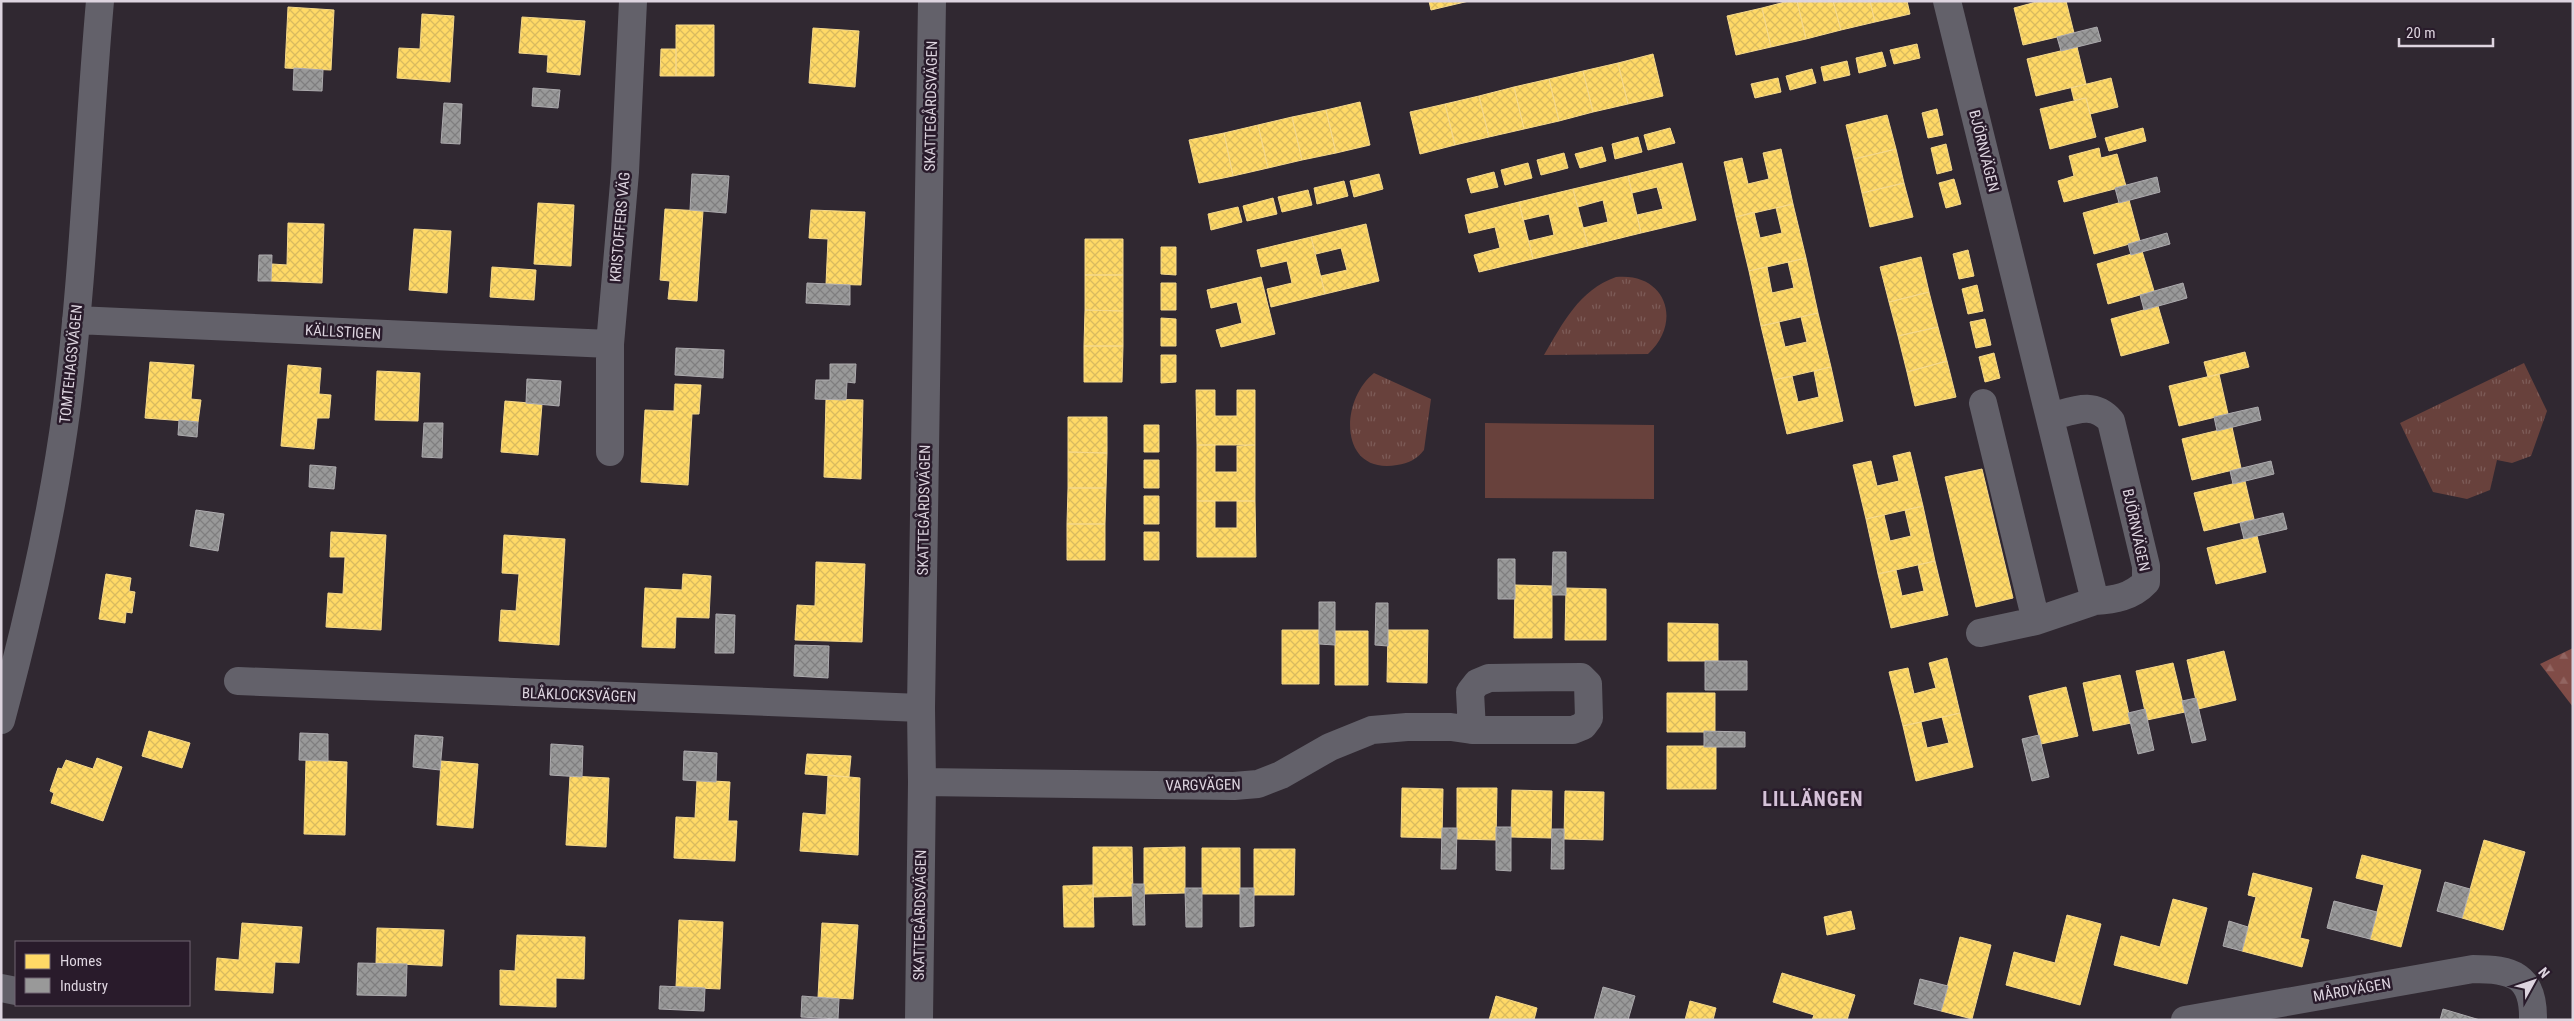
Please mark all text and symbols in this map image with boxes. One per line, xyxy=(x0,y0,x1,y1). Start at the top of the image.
scale bar xyxy=(2399,15,2493,47)
text: 20 m xyxy=(2406,24,2436,42)
street label: SKATTEGÅRDSVÄGEN xyxy=(921,40,941,172)
street label: BJÖRNVÄGEN xyxy=(1965,108,2003,194)
street label: KRISTOFFERS VÄG xyxy=(606,171,634,283)
street label: TOMTEHAGSVÄGEN xyxy=(56,304,86,424)
street label: KÄLLSTIGEN xyxy=(305,321,381,343)
street label: SKATTEGÅRDSVÄGEN xyxy=(914,444,934,576)
street label: BJÖRNVÄGEN xyxy=(2118,487,2154,573)
street label: BLÅKLOCKSVÄGEN xyxy=(521,684,637,706)
street label: VARGVÄGEN xyxy=(1165,775,1241,795)
district label: LILLÄNGEN xyxy=(1762,787,1864,811)
street label: SKATTEGÅRDSVÄGEN xyxy=(910,849,930,981)
legend xyxy=(15,941,190,1006)
text: Homes xyxy=(60,952,102,970)
north arrow xyxy=(2509,956,2559,1006)
text: N xyxy=(2535,964,2553,981)
street label: MÅRDVÄGEN xyxy=(2312,974,2392,1006)
text: Industry xyxy=(60,977,108,995)

